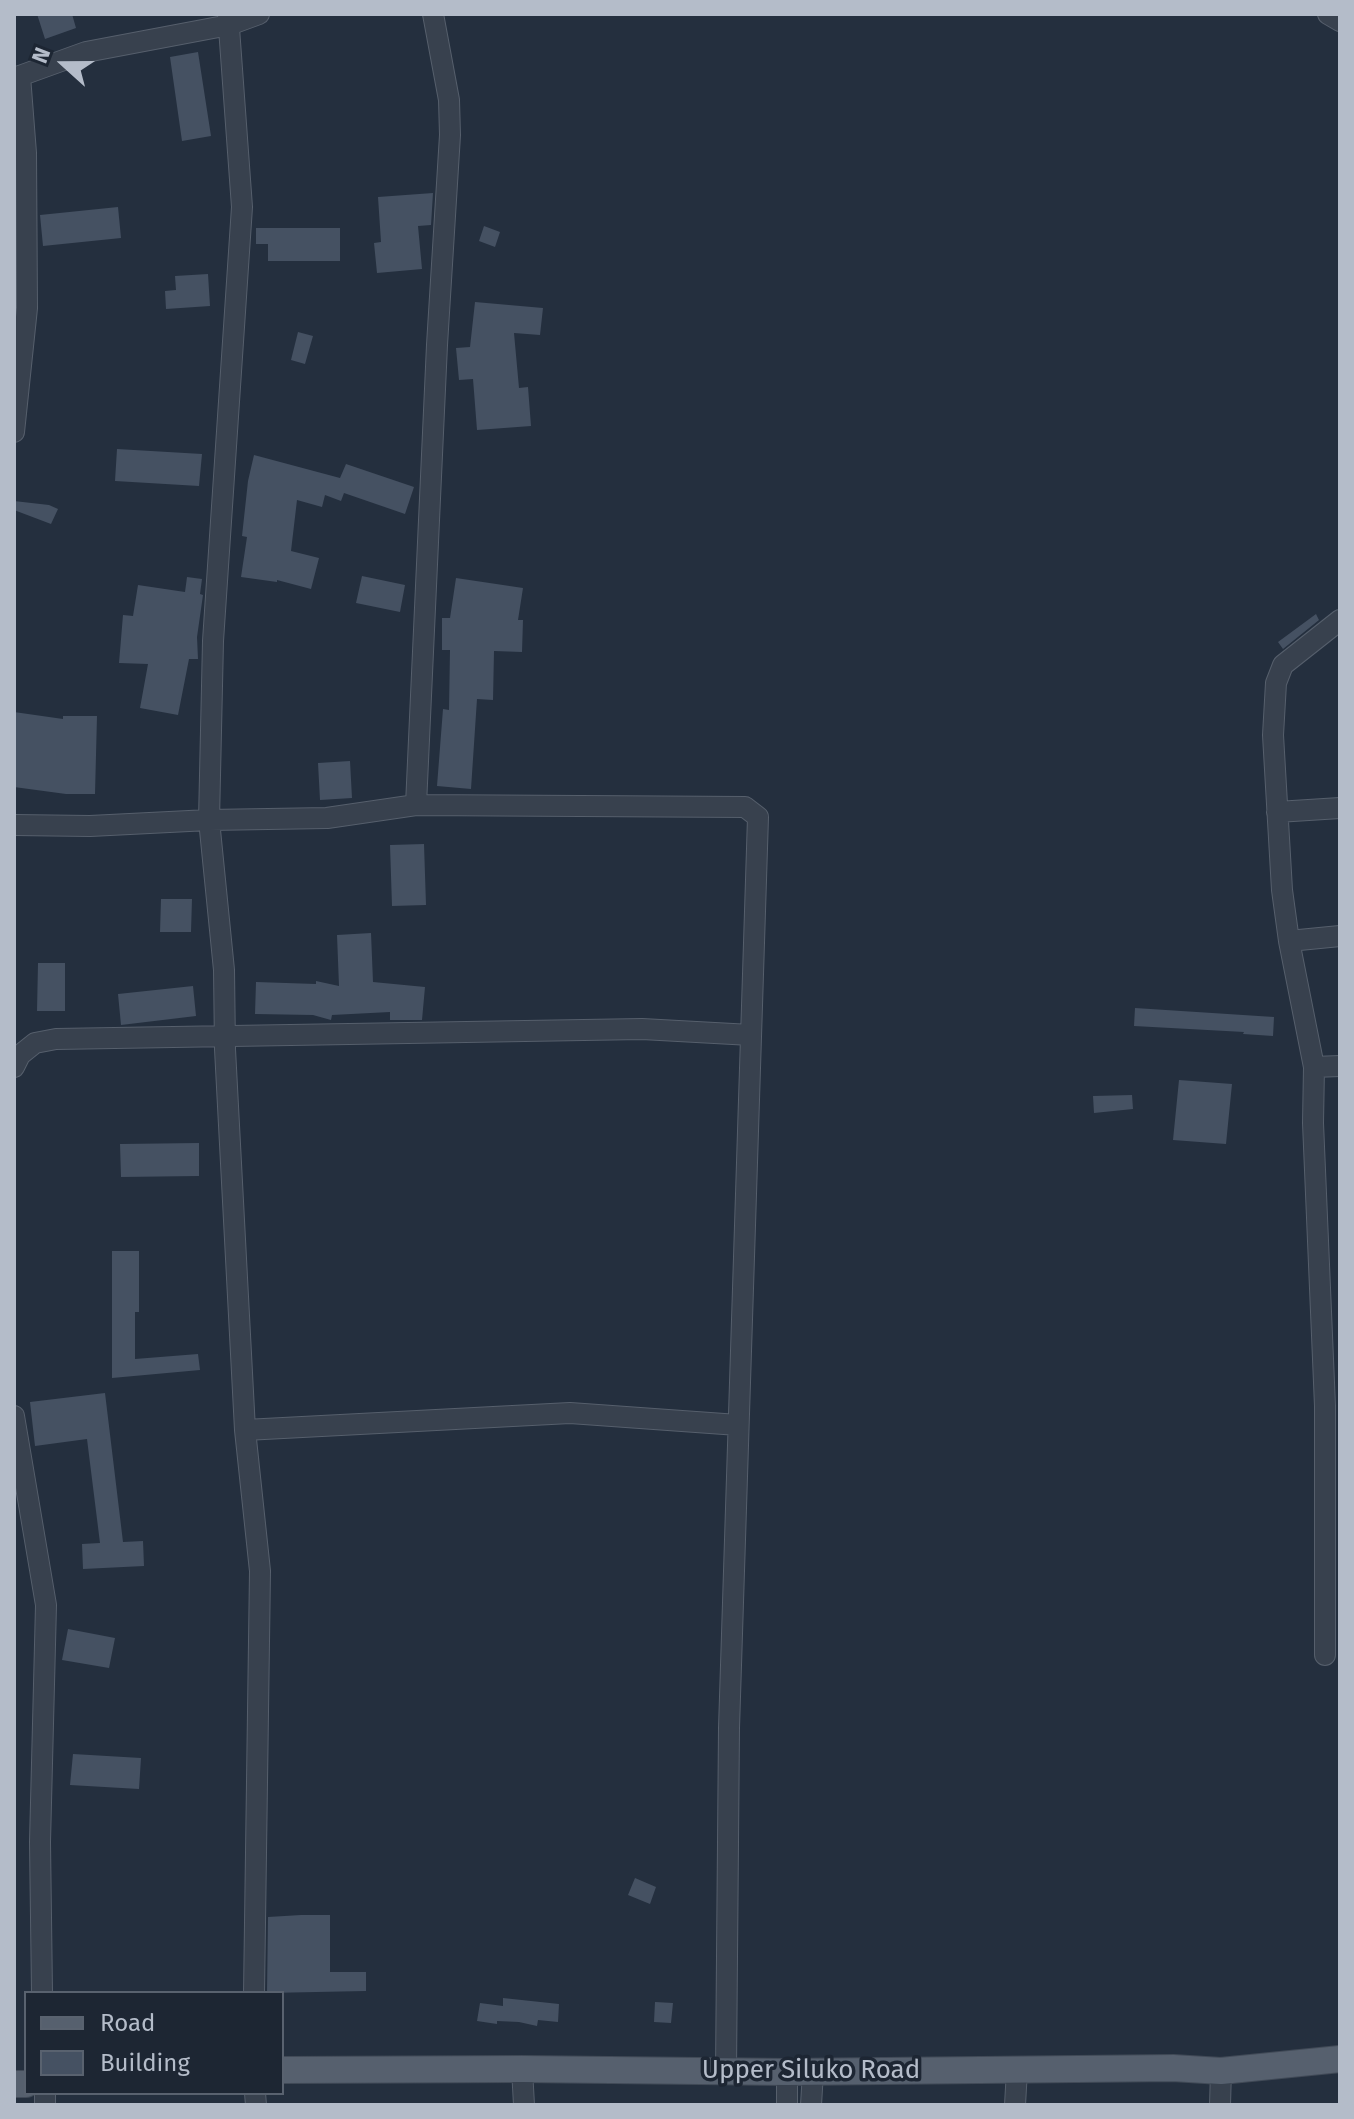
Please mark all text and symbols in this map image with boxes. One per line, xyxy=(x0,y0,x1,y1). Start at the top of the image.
north arrow xyxy=(24,24,104,104)
text: N xyxy=(26,44,56,67)
legend xyxy=(24,1991,284,2095)
text: Road xyxy=(100,2009,155,2037)
text: Building xyxy=(100,2049,190,2077)
street label: Upper Siluko Road xyxy=(702,2055,920,2087)

